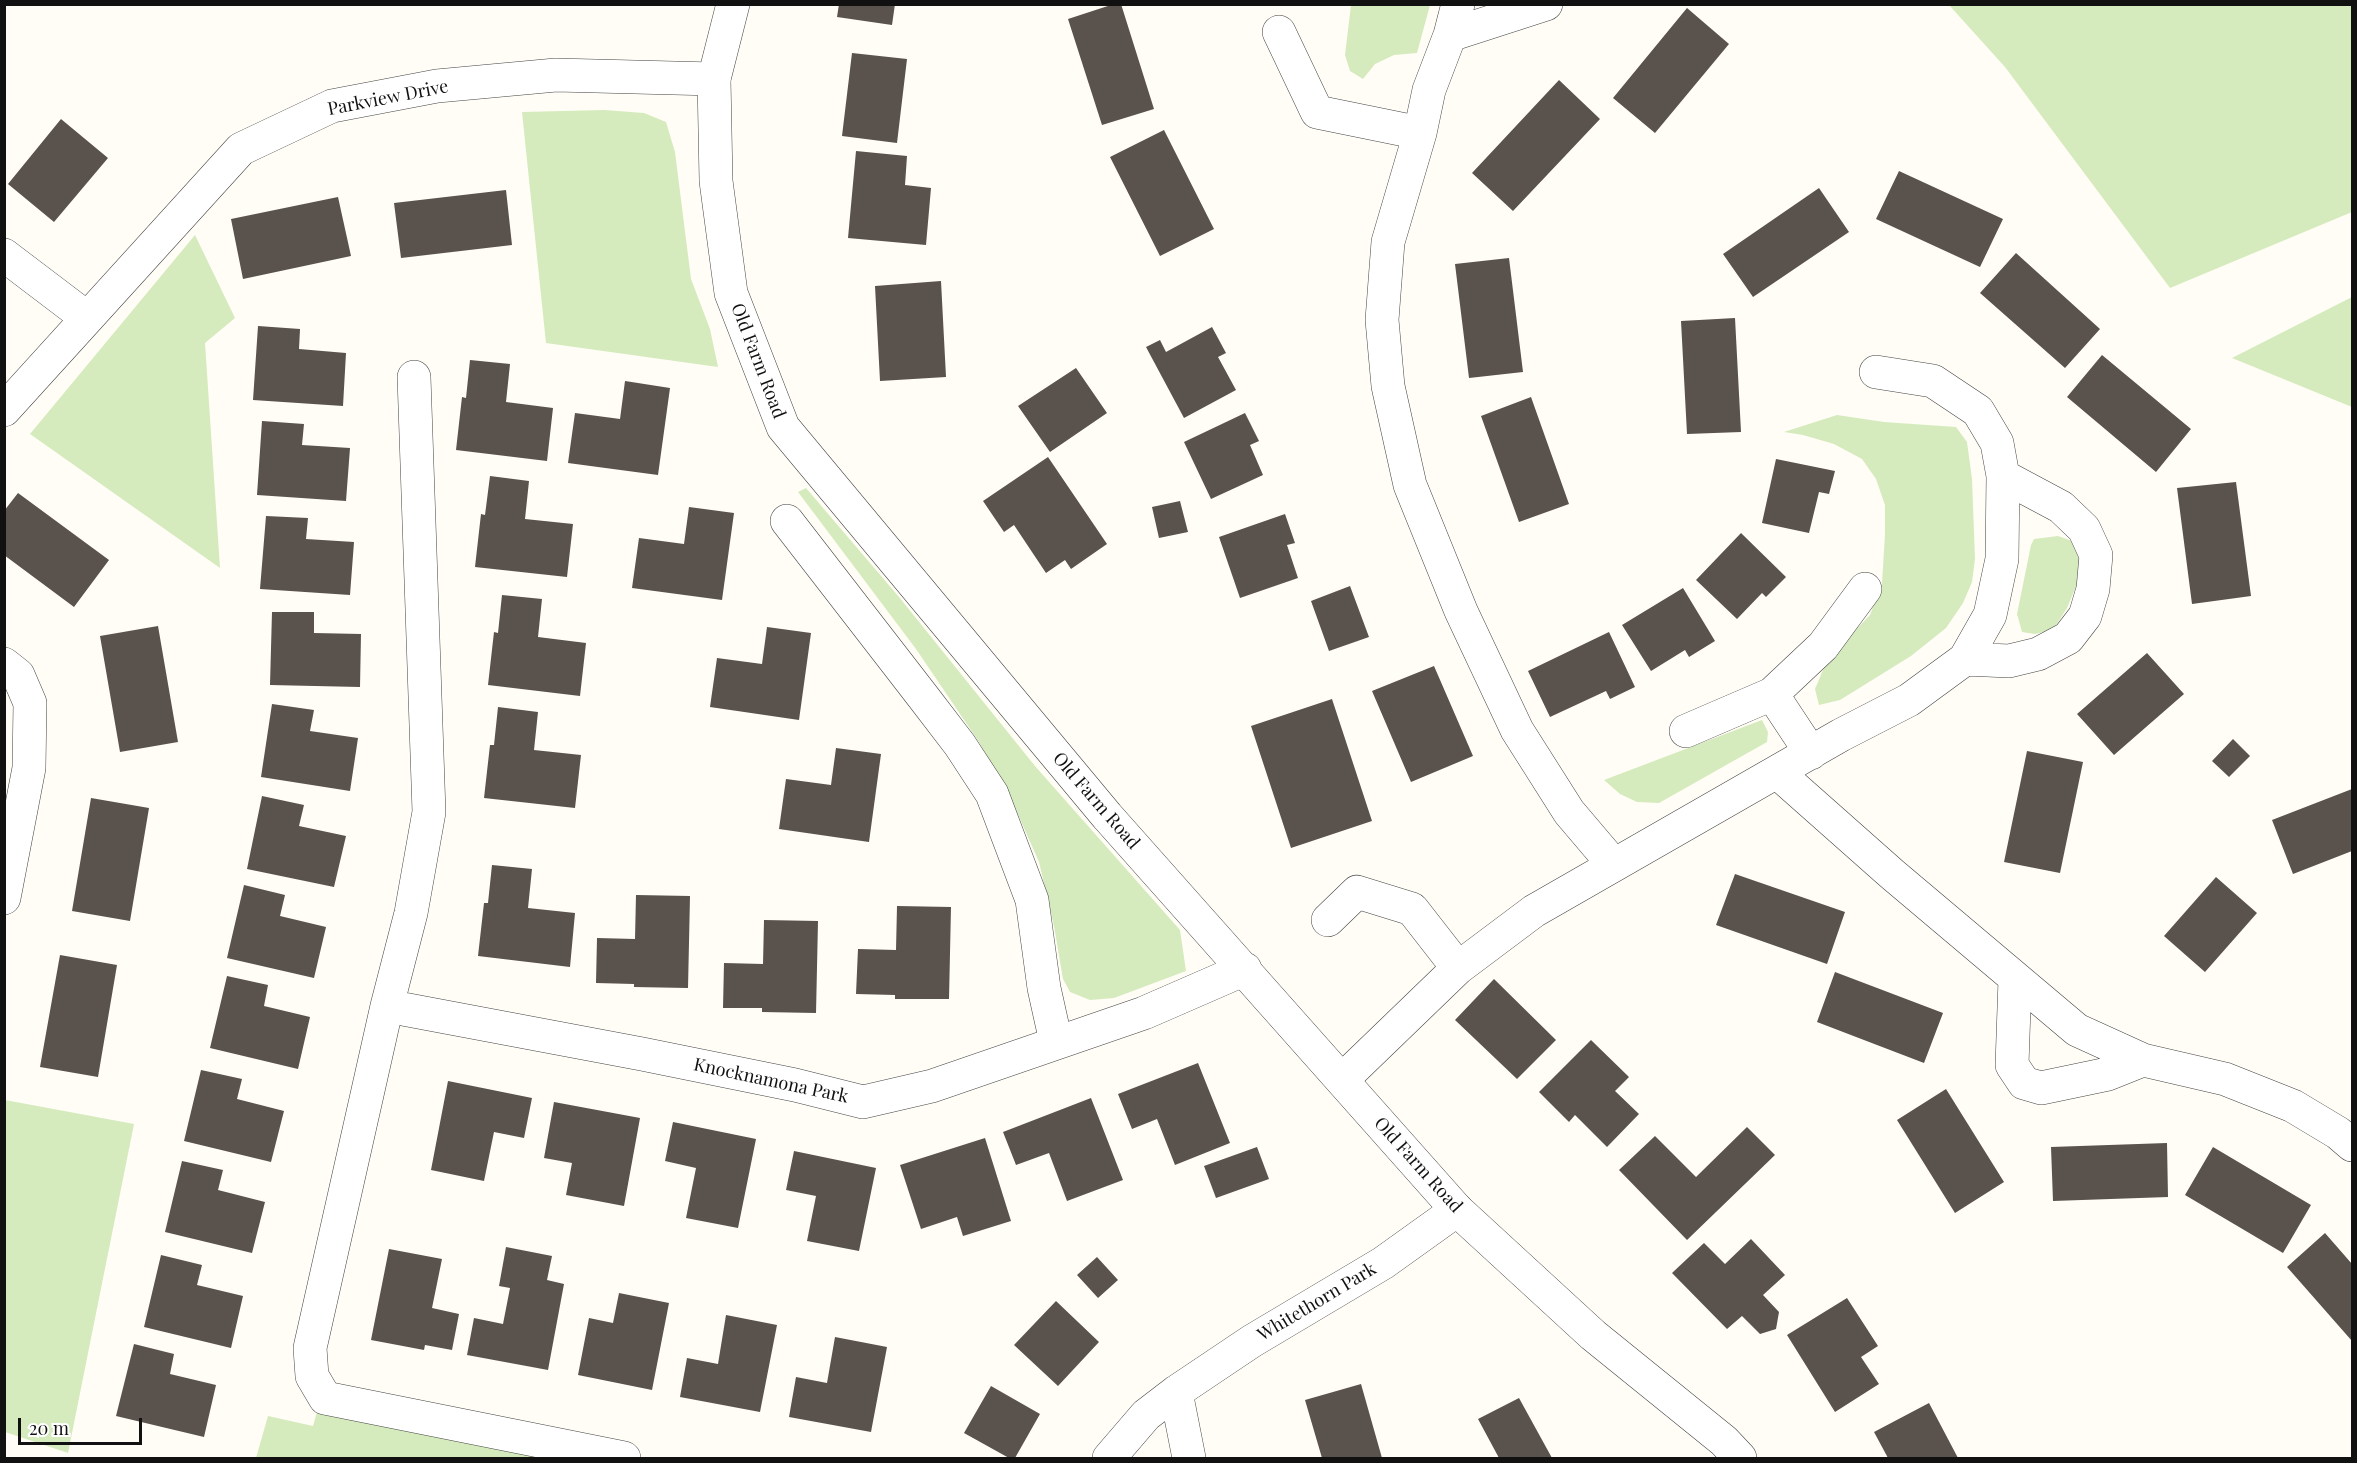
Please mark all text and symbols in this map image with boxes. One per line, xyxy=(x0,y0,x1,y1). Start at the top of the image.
street label: Parkview Drive xyxy=(326,76,450,120)
street label: Old Farm Road xyxy=(726,300,790,422)
street label: Old Farm Road xyxy=(1048,748,1144,854)
street label: Knocknamona Park xyxy=(692,1054,850,1108)
street label: Old Farm Road xyxy=(1369,1113,1467,1217)
street label: Whitethorn Park xyxy=(1254,1258,1380,1346)
scale bar xyxy=(21,1406,146,1444)
text: 20 m xyxy=(29,1416,69,1440)

